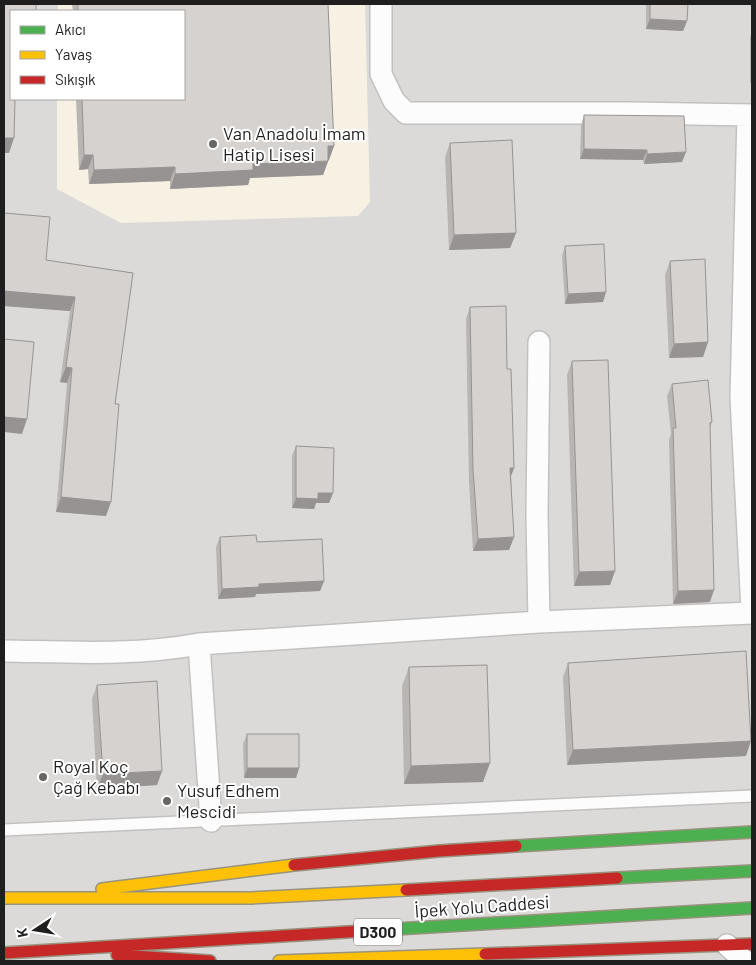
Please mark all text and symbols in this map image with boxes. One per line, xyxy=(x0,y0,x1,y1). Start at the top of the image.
legend xyxy=(10,10,185,100)
text: Akıcı xyxy=(55,20,86,38)
text: Yavaş xyxy=(55,45,92,63)
text: Sıkışık xyxy=(55,70,96,88)
place label: Van Anadolu İmam Hatip Lisesi xyxy=(223,122,366,165)
marker: Van Anadolu İmam Hatip Lisesi xyxy=(207,138,219,150)
place label: Royal Koç Çağ Kebabı xyxy=(53,755,139,798)
marker: Royal Koç Çağ Kebabı xyxy=(37,771,49,783)
place label: Yusuf Edhem Mescidi xyxy=(177,779,279,822)
marker: Yusuf Edhem Mescidi xyxy=(161,795,173,807)
street label: İpek Yolu Caddesi xyxy=(414,890,550,922)
north arrow xyxy=(10,905,60,955)
road number: D300 xyxy=(354,919,402,946)
text: K xyxy=(13,927,31,939)

